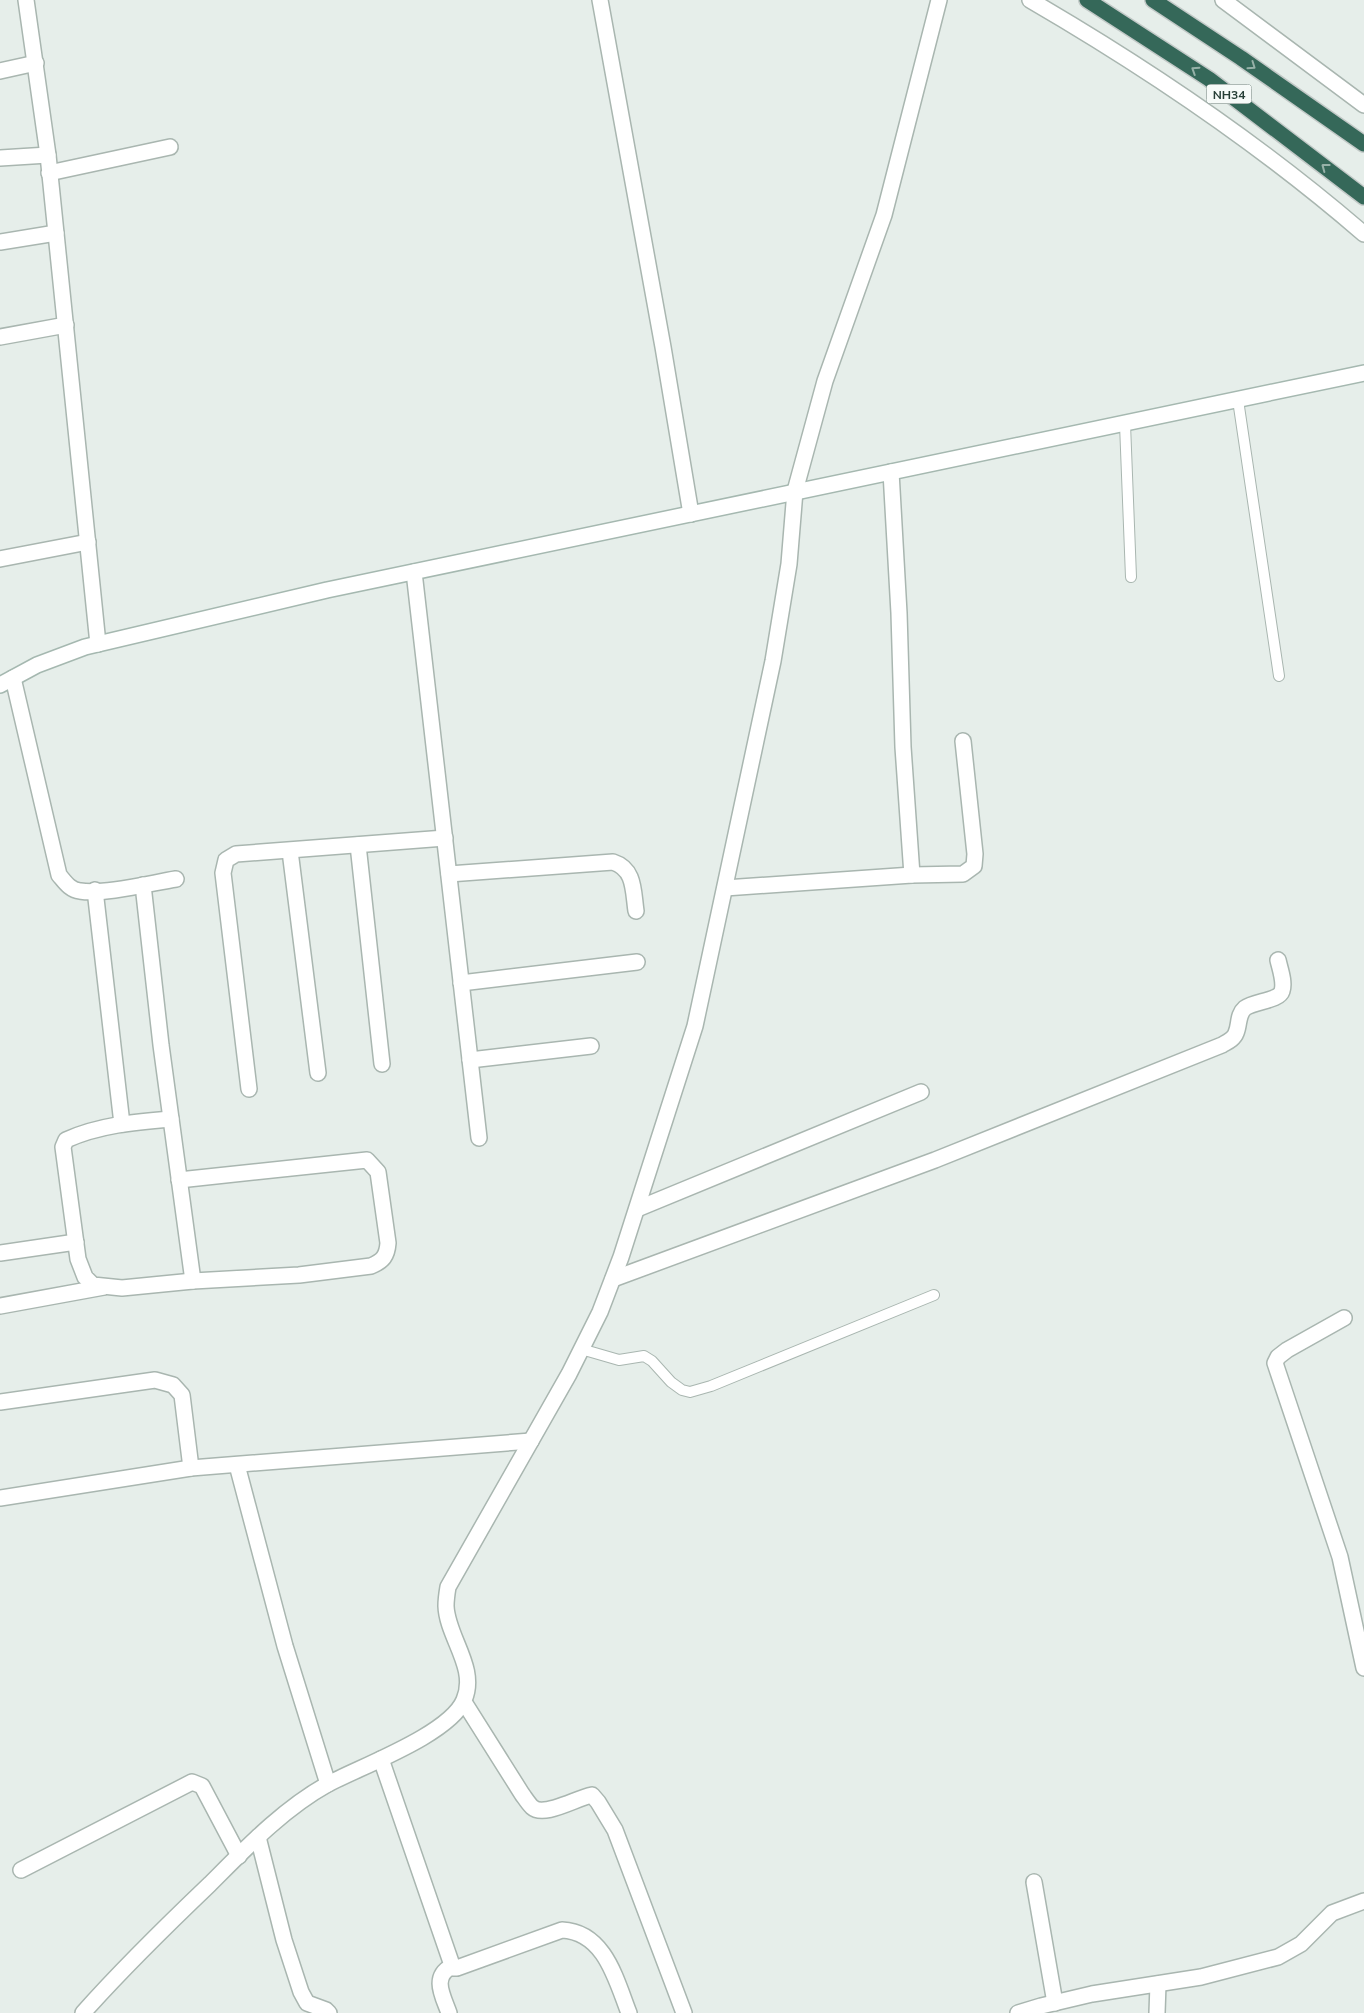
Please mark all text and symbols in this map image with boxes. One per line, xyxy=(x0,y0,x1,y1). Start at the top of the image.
one-way arrow xyxy=(1246,60,1256,69)
one-way arrow xyxy=(1192,66,1201,76)
road number: NH34 xyxy=(1206,85,1252,104)
one-way arrow xyxy=(1322,165,1331,173)

